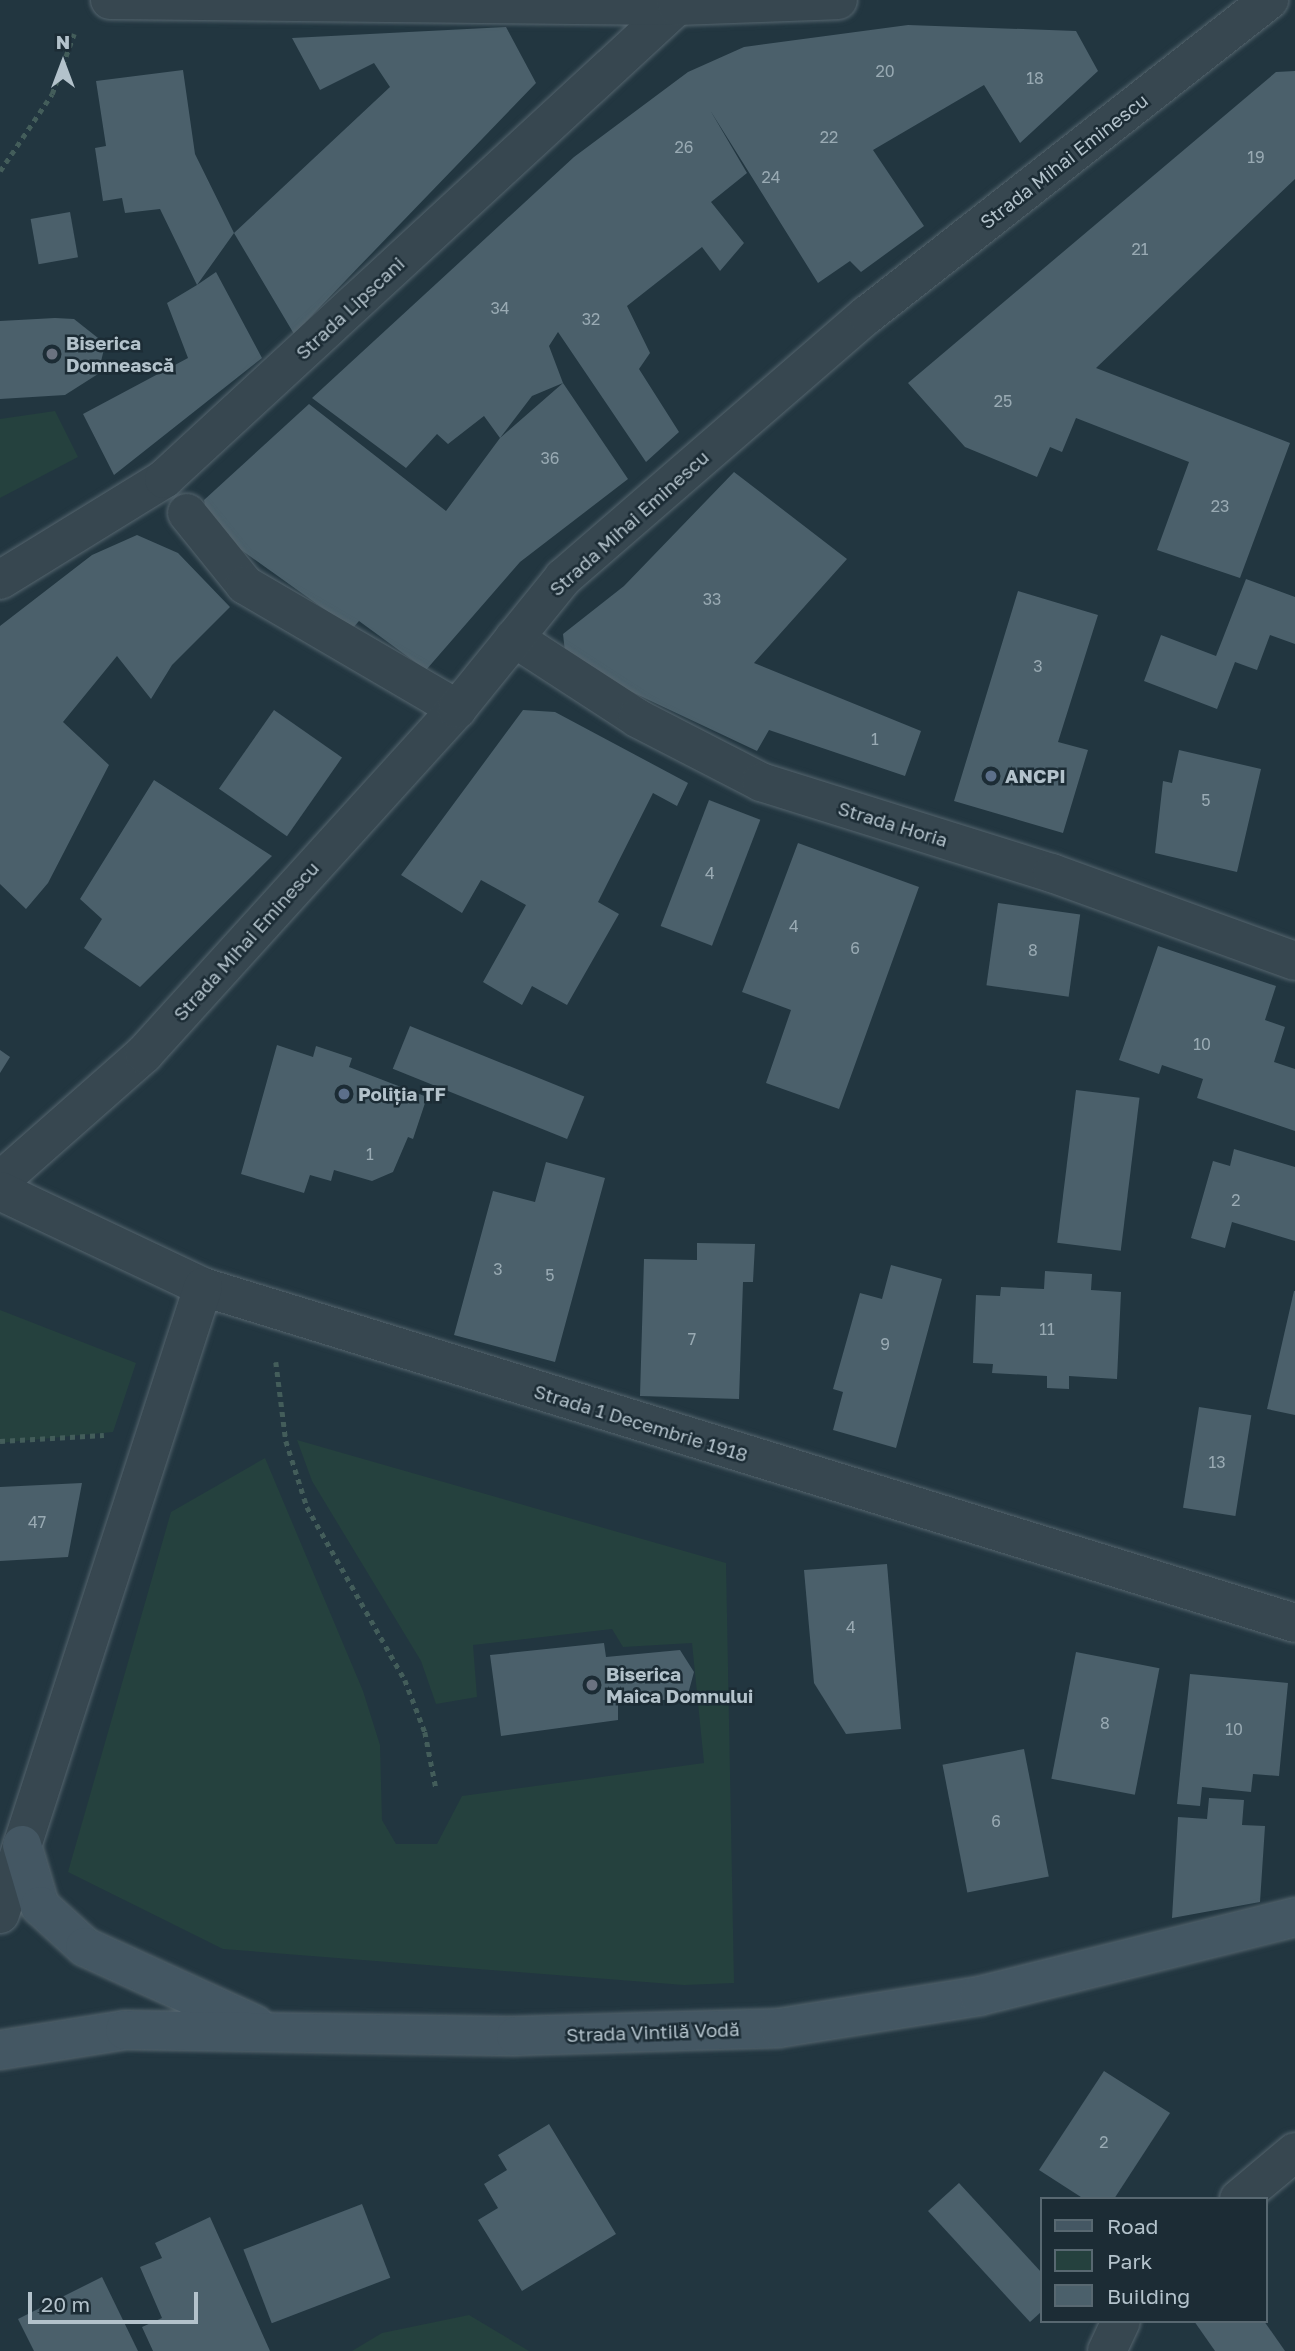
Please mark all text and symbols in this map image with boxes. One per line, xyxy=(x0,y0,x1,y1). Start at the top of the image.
north arrow xyxy=(28,28,98,98)
text: N xyxy=(56,30,70,53)
house number: 20 xyxy=(875,61,895,81)
house number: 18 xyxy=(1026,68,1044,88)
street label: Strada Mihai Eminescu xyxy=(976,89,1152,233)
house number: 22 xyxy=(820,127,838,147)
house number: 26 xyxy=(675,137,693,157)
house number: 19 xyxy=(1247,147,1265,167)
house number: 24 xyxy=(761,167,781,187)
house number: 21 xyxy=(1131,239,1149,259)
street label: Strada Lipscani xyxy=(291,252,409,364)
house number: 34 xyxy=(490,298,510,318)
house number: 32 xyxy=(582,309,600,329)
place label: Biserica Domnească xyxy=(66,332,174,376)
marker: Biserica Domnească xyxy=(44,346,60,362)
house number: 25 xyxy=(994,391,1012,411)
street label: Strada Mihai Eminescu xyxy=(545,446,713,600)
house number: 36 xyxy=(540,448,560,468)
house number: 23 xyxy=(1211,496,1229,516)
house number: 33 xyxy=(703,589,721,609)
house number: 3 xyxy=(1033,656,1043,676)
house number: 1 xyxy=(871,729,879,749)
place label: ANCPI xyxy=(1005,765,1066,787)
marker: ANCPI xyxy=(983,768,999,784)
house number: 5 xyxy=(1201,790,1211,810)
street label: Strada Horia xyxy=(835,796,951,852)
street label: Strada Mihai Eminescu xyxy=(169,857,323,1025)
house number: 4 xyxy=(705,863,715,883)
house number: 4 xyxy=(789,916,799,936)
house number: 6 xyxy=(850,938,860,958)
house number: 8 xyxy=(1028,940,1038,960)
house number: 10 xyxy=(1193,1034,1211,1054)
place label: Poliția TF xyxy=(358,1083,446,1105)
marker: Poliția TF xyxy=(336,1086,352,1102)
house number: 1 xyxy=(366,1144,374,1164)
house number: 2 xyxy=(1231,1190,1241,1210)
house number: 3 xyxy=(493,1259,503,1279)
house number: 5 xyxy=(545,1265,555,1285)
house number: 11 xyxy=(1039,1319,1055,1339)
house number: 7 xyxy=(688,1329,696,1349)
house number: 9 xyxy=(880,1334,890,1354)
street label: Strada 1 Decembrie 1918 xyxy=(531,1380,751,1466)
house number: 13 xyxy=(1208,1452,1226,1472)
house number: 47 xyxy=(28,1512,46,1532)
house number: 4 xyxy=(846,1617,856,1637)
place label: Biserica Maica Domnului xyxy=(606,1663,753,1707)
marker: Biserica Maica Domnului xyxy=(584,1677,600,1693)
house number: 8 xyxy=(1100,1713,1110,1733)
house number: 10 xyxy=(1225,1719,1243,1739)
house number: 6 xyxy=(991,1811,1001,1831)
street label: Strada Vintilă Vodă xyxy=(566,2018,740,2046)
house number: 2 xyxy=(1099,2132,1109,2152)
legend xyxy=(1040,2197,1267,2323)
text: Road xyxy=(1107,2213,1158,2239)
text: Park xyxy=(1107,2248,1152,2274)
scale bar xyxy=(32,2278,201,2322)
text: Building xyxy=(1107,2283,1190,2309)
text: 20 m xyxy=(41,2291,90,2317)

